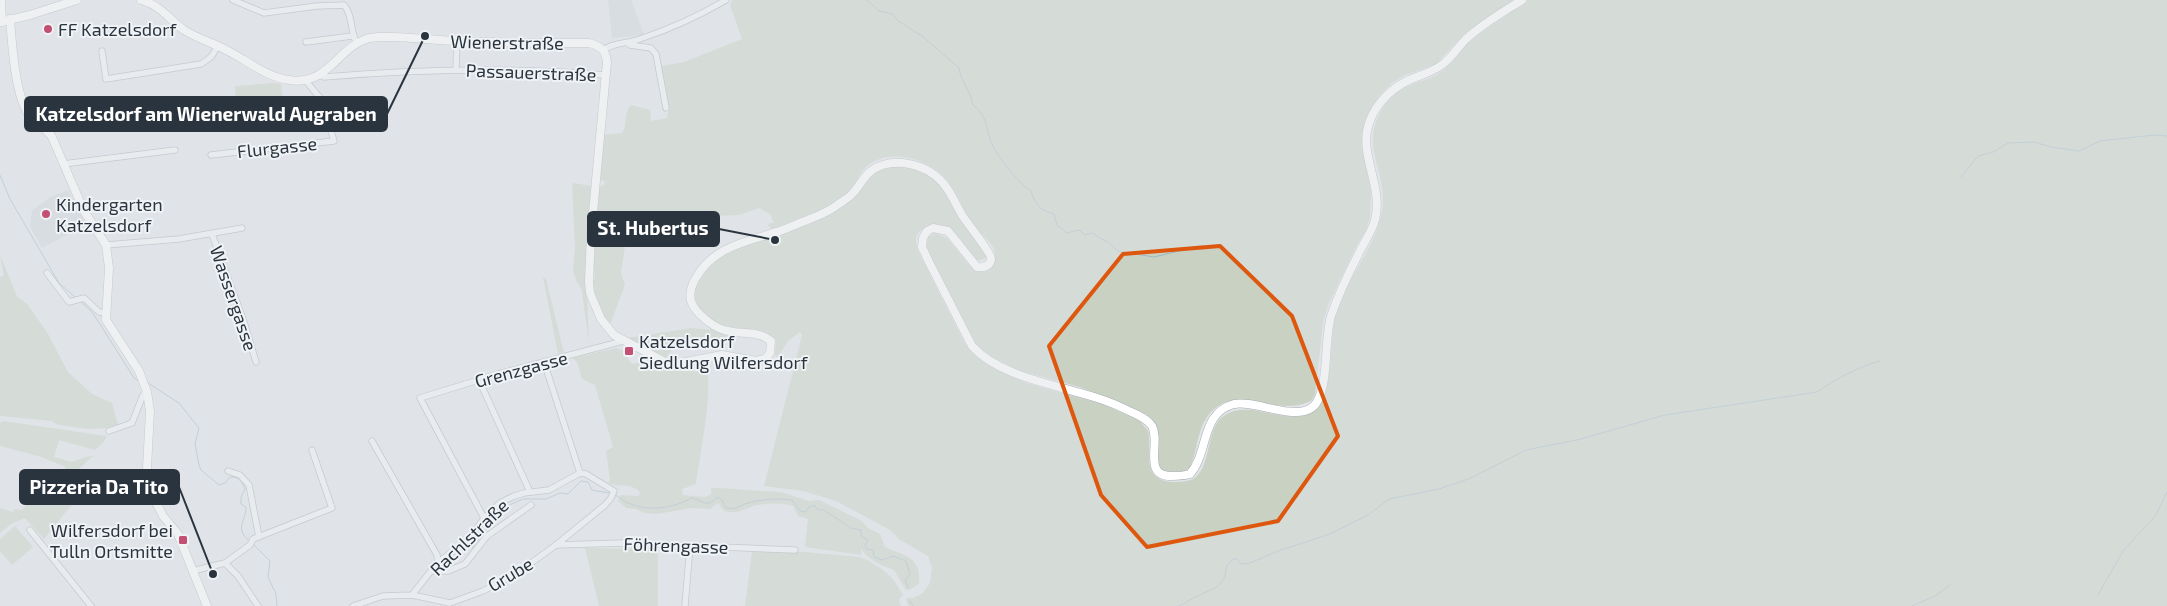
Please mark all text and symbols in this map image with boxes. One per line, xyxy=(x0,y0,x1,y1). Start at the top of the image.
place label: FF Katzelsdorf xyxy=(58,18,178,40)
marker: FF Katzelsdorf xyxy=(42,23,54,35)
street label: Wienerstraße xyxy=(450,30,564,54)
street label: Passauerstraße xyxy=(465,59,597,85)
callout: Katzelsdorf am Wienerwald Augraben xyxy=(25,97,387,131)
text: Katzelsdorf am Wienerwald Augraben xyxy=(35,102,377,125)
street label: Flurgasse xyxy=(236,132,318,162)
place label: Kindergarten Katzelsdorf xyxy=(56,193,163,236)
marker: Kindergarten Katzelsdorf xyxy=(40,208,52,220)
callout: St. Hubertus xyxy=(588,212,719,246)
text: St. Hubertus xyxy=(597,216,709,239)
street label: Wassergasse xyxy=(206,243,262,353)
place label: Katzelsdorf Siedlung Wilfersdorf xyxy=(639,330,809,373)
marker: Katzelsdorf Siedlung Wilfersdorf xyxy=(623,345,635,357)
street label: Grenzgasse xyxy=(472,346,570,392)
callout: Pizzeria Da Tito xyxy=(20,470,179,504)
text: Pizzeria Da Tito xyxy=(29,475,169,498)
street label: Rachlstraße xyxy=(425,494,513,580)
place label: Wilfersdorf bei Tulln Ortsmitte xyxy=(50,519,173,562)
street label: Föhrengasse xyxy=(623,532,729,558)
marker: Wilfersdorf bei Tulln Ortsmitte xyxy=(177,534,189,546)
street label: Grube xyxy=(483,552,537,596)

